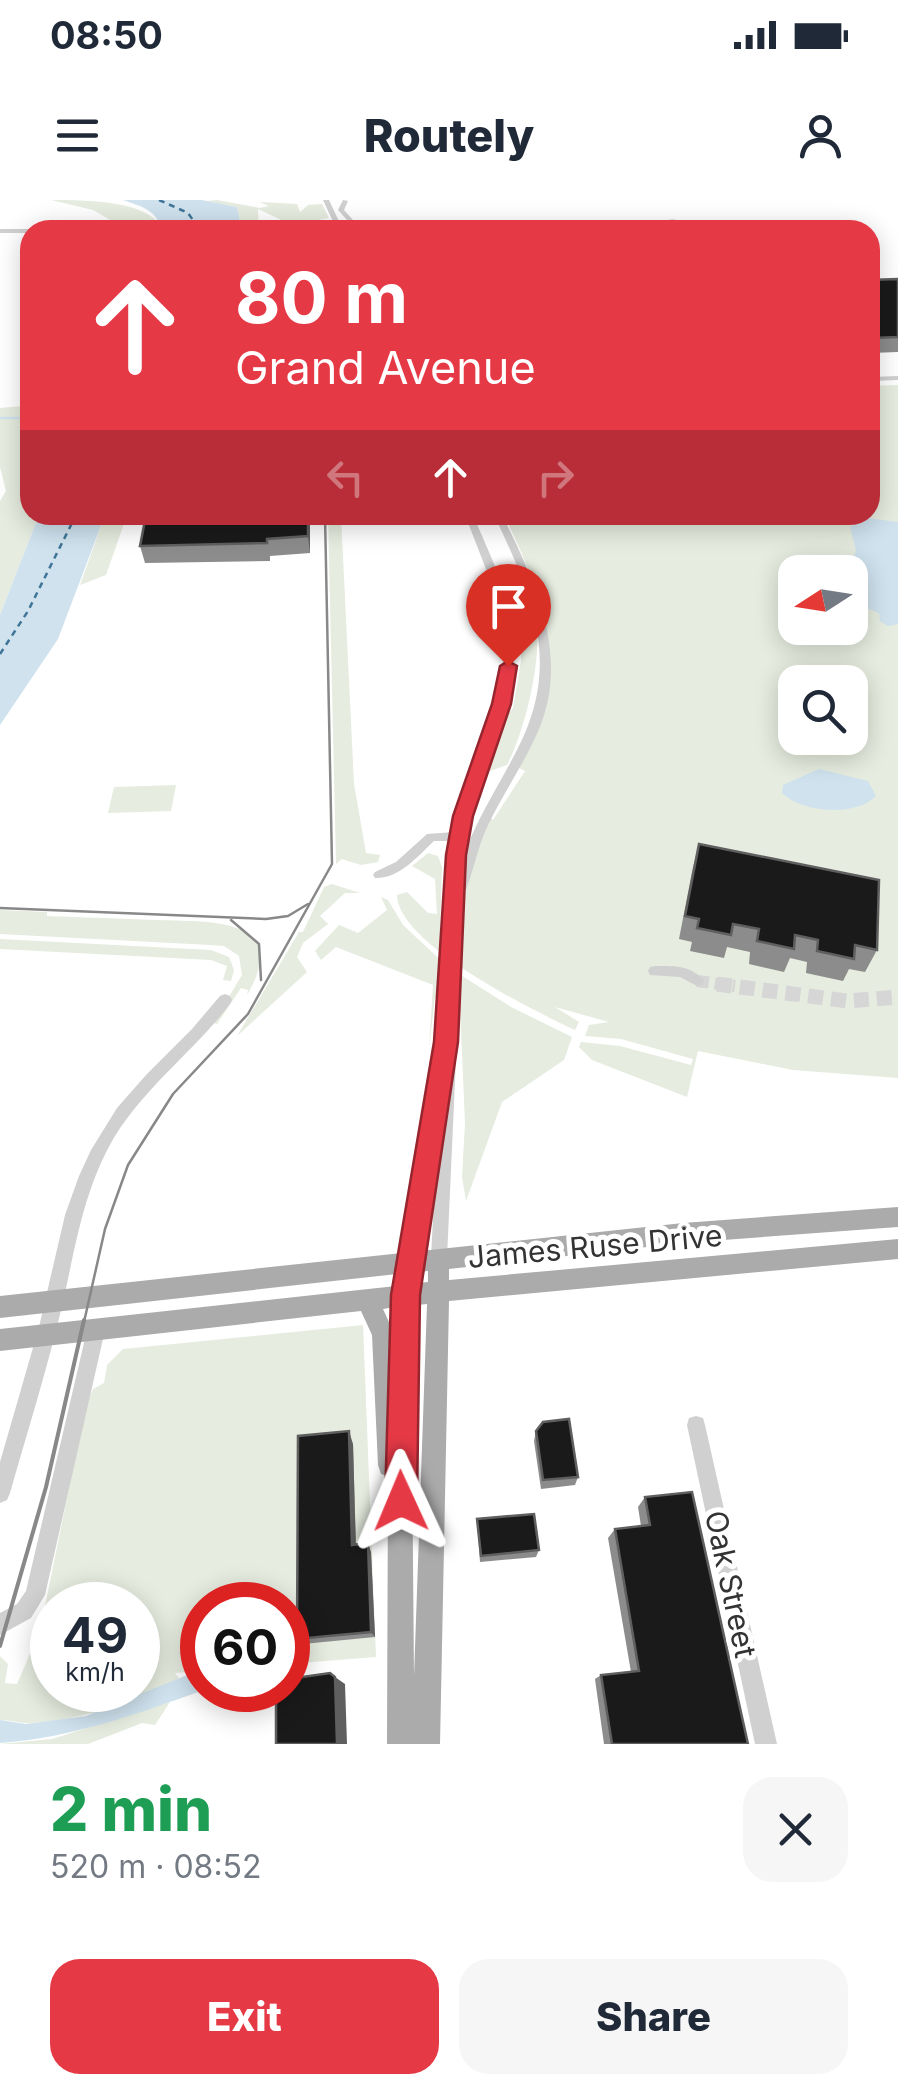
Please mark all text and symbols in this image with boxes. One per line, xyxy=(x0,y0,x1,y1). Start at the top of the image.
text: 08:50 xyxy=(50,12,163,58)
icon: menu xyxy=(50,108,105,163)
text: Routely xyxy=(364,108,534,163)
icon: person xyxy=(793,108,848,163)
text: 80 m xyxy=(235,255,408,340)
icon: ahead xyxy=(70,260,200,390)
text: Grand Avenue xyxy=(235,340,536,395)
icon: left xyxy=(318,450,373,505)
icon: ahead xyxy=(423,450,478,505)
icon: right xyxy=(528,450,583,505)
north arrow xyxy=(778,555,868,645)
map controls xyxy=(778,555,868,755)
pin xyxy=(466,564,551,667)
icon: arrive xyxy=(481,579,536,634)
button: search xyxy=(778,665,868,755)
street label: James Ruse Drive xyxy=(466,1217,724,1275)
position arrow xyxy=(349,1449,453,1553)
street label: Oak Street xyxy=(698,1507,764,1661)
speed limit sign: 60 xyxy=(180,1582,310,1712)
text: 49 xyxy=(62,1605,128,1665)
text: km/h xyxy=(65,1657,125,1687)
text: 2 min xyxy=(50,1773,212,1845)
button: close xyxy=(743,1777,848,1882)
text: 520 m · 08:52 xyxy=(50,1847,262,1886)
button: Exit xyxy=(50,1959,439,2074)
button: Share xyxy=(459,1959,848,2074)

